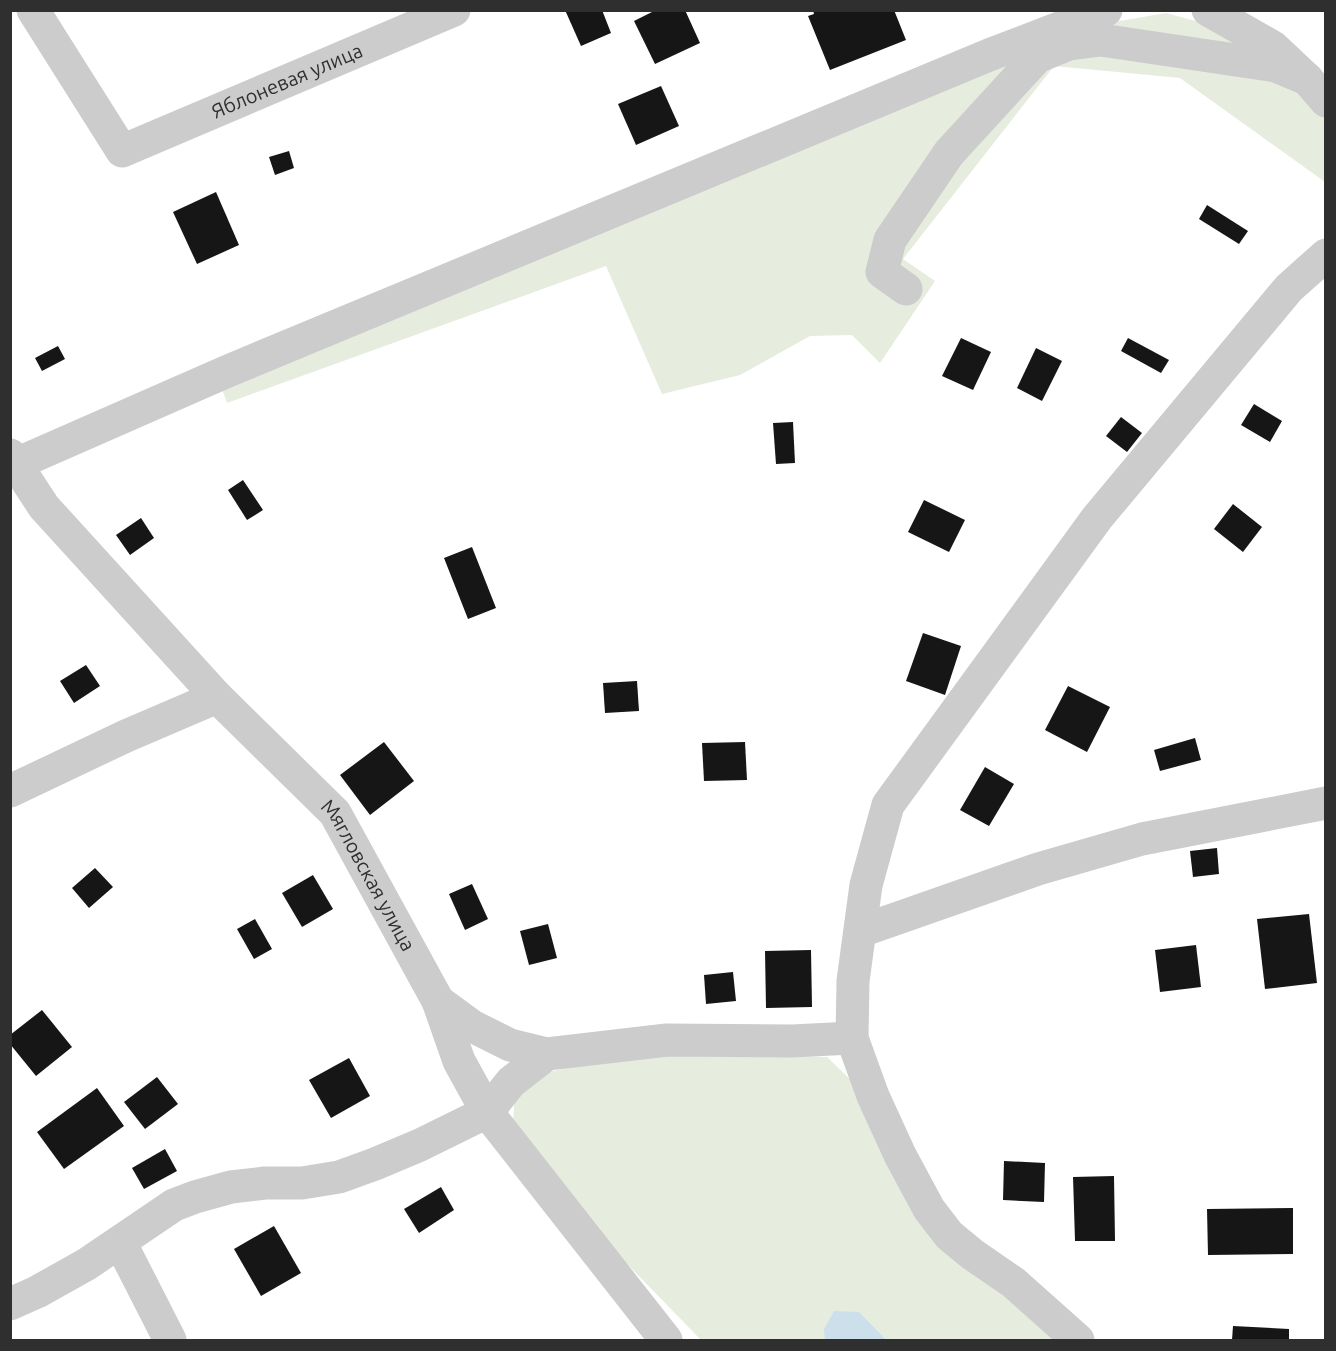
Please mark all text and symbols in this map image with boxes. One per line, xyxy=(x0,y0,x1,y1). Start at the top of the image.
street label: Яблоневая улица xyxy=(208,38,366,123)
street label: Мягловская улица xyxy=(317,794,420,955)

